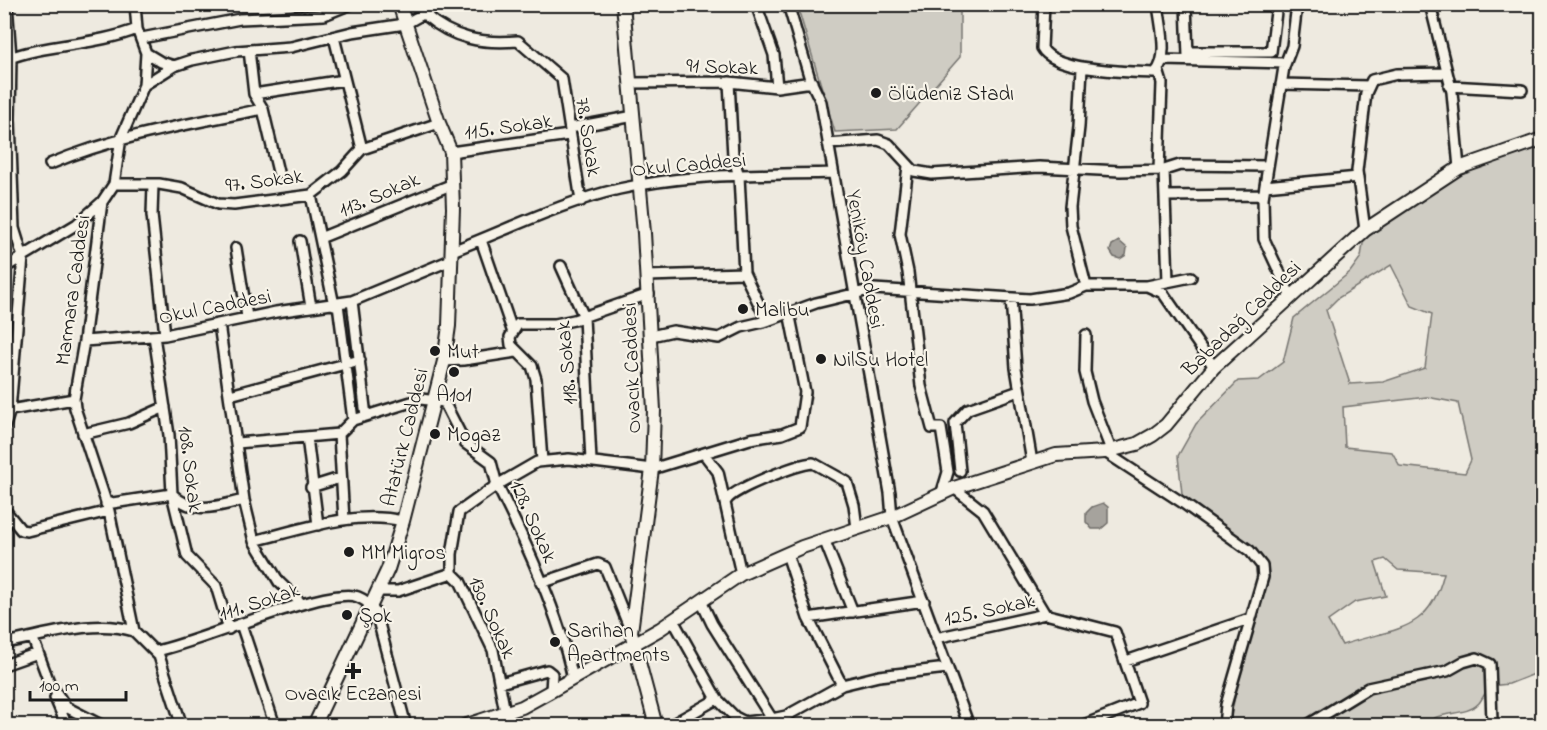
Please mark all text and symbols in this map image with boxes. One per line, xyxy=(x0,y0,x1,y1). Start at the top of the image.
street label: 91 Sokak xyxy=(686,52,759,84)
place label: Ölüdeniz Stadı xyxy=(888,80,1014,110)
marker: Ölüdeniz Stadı xyxy=(869,86,883,100)
street label: 78. Sokak xyxy=(566,96,608,180)
street label: 115. Sokak xyxy=(462,107,555,149)
street label: Okul Caddesi xyxy=(631,146,747,186)
street label: 97. Sokak xyxy=(224,162,306,202)
street label: 113. Sokak xyxy=(335,165,426,226)
street label: Yeniköy Caddesi xyxy=(835,188,891,332)
street label: Marmara Caddesi xyxy=(49,213,99,367)
street label: Babadağ Caddesi xyxy=(1175,254,1310,387)
street label: Okul Caddesi xyxy=(157,282,274,334)
place label: Malibu xyxy=(755,296,809,326)
street label: Ovacık Caddesi xyxy=(616,302,650,434)
marker: Malibu xyxy=(736,302,750,316)
street label: 118. Sokak xyxy=(549,319,587,406)
place label: Mut xyxy=(447,338,479,368)
marker: Mut xyxy=(428,344,442,358)
place label: NilSu Hotel xyxy=(833,346,928,376)
marker: NilSu Hotel xyxy=(814,352,828,366)
street label: Atatürk Caddesi xyxy=(374,365,438,510)
marker: A101 xyxy=(447,365,461,379)
place label: A101 xyxy=(436,381,472,411)
place label: Mogaz xyxy=(447,421,500,453)
street label: 108. Sokak xyxy=(169,424,209,515)
marker: Mogaz xyxy=(428,427,442,441)
street label: 128. Sokak xyxy=(501,475,564,569)
place label: MM Migros xyxy=(361,539,446,571)
marker: MM Migros xyxy=(342,545,356,559)
street label: 130. Sokak xyxy=(460,572,523,665)
street label: 111. Sokak xyxy=(215,576,305,630)
street label: 125. Sokak xyxy=(941,587,1038,635)
place label: Şok xyxy=(359,602,393,632)
marker: Şok xyxy=(340,608,354,622)
place label: Sarihan Apartments xyxy=(567,617,670,671)
marker: Sarihan Apartments xyxy=(548,635,562,649)
scale bar xyxy=(30,664,126,702)
marker: Ovacık Eczanesi xyxy=(346,664,360,678)
text: 100 m xyxy=(39,674,79,700)
place label: Ovacık Eczanesi xyxy=(284,680,422,710)

